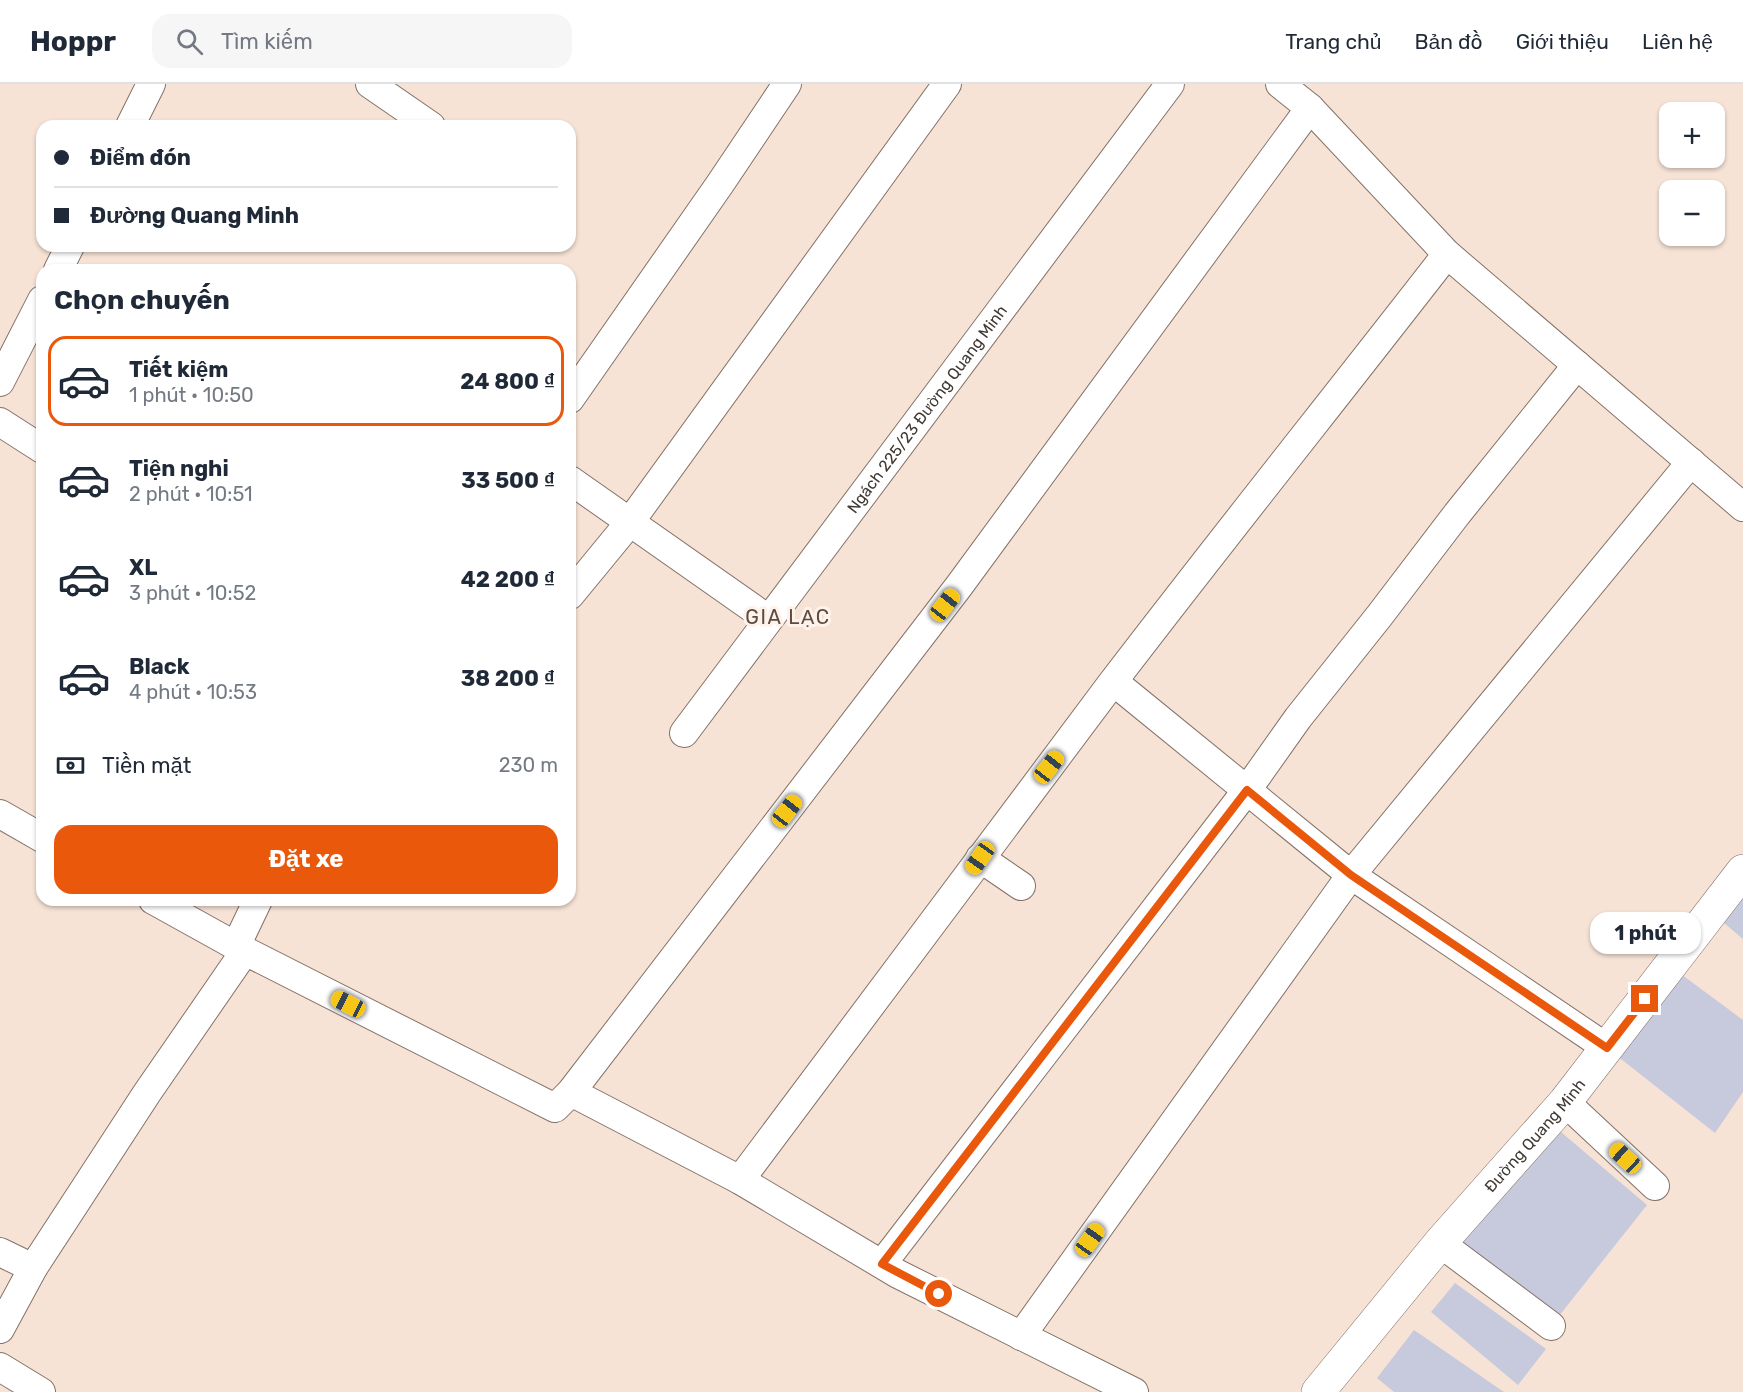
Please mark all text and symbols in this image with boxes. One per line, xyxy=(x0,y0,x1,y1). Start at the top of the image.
search box xyxy=(152,14,572,68)
text: Hoppr xyxy=(30,25,116,58)
icon: search xyxy=(173,25,206,58)
text: Tìm kiếm xyxy=(221,28,313,55)
text: Trang chủ xyxy=(1285,29,1382,54)
text: Bản đồ xyxy=(1415,29,1483,54)
text: Giới thiệu xyxy=(1516,29,1609,54)
text: Liên hệ xyxy=(1642,29,1713,54)
map controls xyxy=(1659,102,1725,246)
button: + xyxy=(1659,102,1725,168)
text: Điểm đón xyxy=(90,144,191,171)
button: − xyxy=(1659,180,1725,246)
text: Đường Quang Minh xyxy=(90,202,299,229)
text: Chọn chuyến xyxy=(54,284,230,316)
street label: Ngách 225/23 Đường Quang Minh xyxy=(843,301,1011,517)
icon: car xyxy=(57,354,111,408)
text: Tiết kiệm xyxy=(129,356,229,383)
text: 24 800 ₫ xyxy=(460,368,555,395)
text: 1 phút · 10:50 xyxy=(129,383,254,407)
icon: car xyxy=(57,453,111,507)
text: Tiện nghi xyxy=(129,455,229,482)
text: 33 500 ₫ xyxy=(461,467,555,494)
text: 2 phút · 10:51 xyxy=(129,482,253,506)
icon: car xyxy=(57,552,111,606)
text: XL xyxy=(129,554,157,581)
text: 42 200 ₫ xyxy=(461,566,555,593)
text: 3 phút · 10:52 xyxy=(129,581,256,605)
car xyxy=(927,585,963,625)
district label: GIA LẠC xyxy=(745,605,831,629)
icon: car xyxy=(57,651,111,705)
text: Black xyxy=(129,653,190,680)
text: 38 200 ₫ xyxy=(461,665,555,692)
text: 4 phút · 10:53 xyxy=(129,680,257,704)
car xyxy=(1031,747,1067,787)
icon: cash xyxy=(54,749,87,782)
text: Tiền mặt xyxy=(102,752,191,779)
text: 230 m xyxy=(499,753,558,777)
car xyxy=(769,791,805,831)
button: Đặt xe xyxy=(54,825,558,894)
car xyxy=(962,838,998,878)
callout: 1 phút xyxy=(1590,912,1700,954)
text: 1 phút xyxy=(1615,921,1676,945)
route end xyxy=(1631,985,1658,1012)
car xyxy=(328,988,368,1020)
street label: Đường Quang Minh xyxy=(1481,1075,1589,1196)
car xyxy=(1606,1139,1644,1177)
car xyxy=(1072,1220,1108,1260)
route start xyxy=(925,1280,952,1307)

